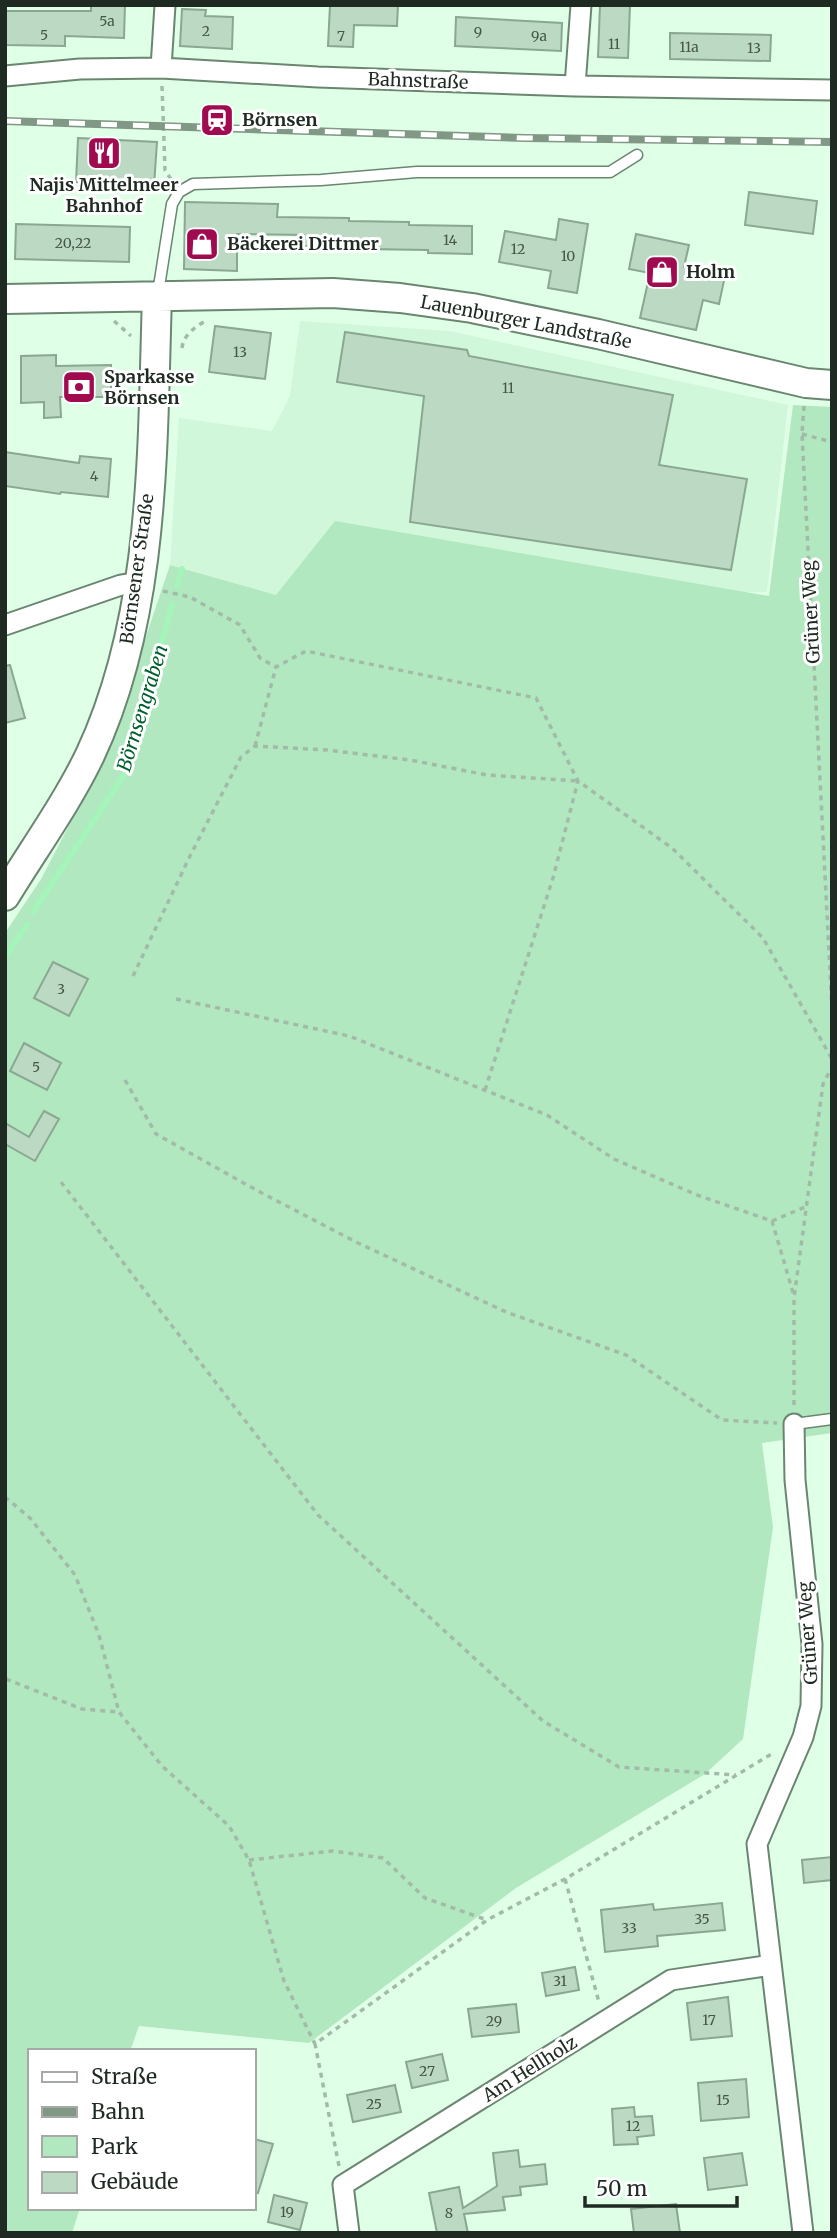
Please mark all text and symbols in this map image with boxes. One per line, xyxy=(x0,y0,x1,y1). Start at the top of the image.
house number: 5a xyxy=(99,12,115,30)
house number: 2 xyxy=(202,22,210,40)
house number: 9 xyxy=(474,23,482,41)
house number: 5 xyxy=(40,26,48,44)
house number: 7 xyxy=(337,27,345,45)
house number: 9a xyxy=(531,27,547,45)
house number: 11 xyxy=(608,35,620,53)
house number: 11a xyxy=(679,38,699,56)
house number: 13 xyxy=(747,39,761,57)
street label: Bahnstraße xyxy=(367,67,469,94)
station icon: Börnsen xyxy=(198,101,236,139)
place label: Börnsen xyxy=(242,108,318,131)
restaurant icon: Najis Mittelmeer Bahnhof xyxy=(85,134,123,172)
place label: Najis Mittelmeer Bahnhof xyxy=(29,173,179,217)
shop icon: Bäckerei Dittmer xyxy=(183,225,221,263)
house number: 14 xyxy=(443,231,457,249)
place label: Bäckerei Dittmer xyxy=(227,232,379,255)
house number: 20,22 xyxy=(55,234,91,252)
house number: 12 xyxy=(511,240,525,258)
house number: 10 xyxy=(561,247,575,265)
shop icon: Holm xyxy=(643,253,681,291)
place label: Holm xyxy=(686,260,735,283)
street label: Lauenburger Landstraße xyxy=(418,290,634,353)
house number: 13 xyxy=(233,343,247,361)
place label: Sparkasse Börnsen xyxy=(104,365,194,409)
bank icon: Sparkasse Börnsen xyxy=(60,368,98,406)
house number: 11 xyxy=(502,379,514,397)
house number: 4 xyxy=(90,467,99,485)
street label: Börnsener Straße xyxy=(115,492,158,646)
street label: Grüner Weg xyxy=(796,560,825,664)
water label: Börnsengraben xyxy=(111,642,173,774)
house number: 3 xyxy=(57,980,65,998)
house number: 5 xyxy=(32,1058,40,1076)
street label: Grüner Weg xyxy=(792,1581,823,1685)
house number: 35 xyxy=(694,1910,710,1928)
house number: 33 xyxy=(621,1919,637,1937)
house number: 31 xyxy=(553,1972,567,1990)
house number: 17 xyxy=(702,2011,716,2029)
house number: 29 xyxy=(486,2012,502,2030)
street label: Am Hellholz xyxy=(477,2030,581,2107)
legend xyxy=(28,2049,256,2210)
house number: 27 xyxy=(419,2062,435,2080)
text: Straße xyxy=(91,2063,157,2090)
house number: 15 xyxy=(716,2091,730,2109)
house number: 25 xyxy=(366,2095,382,2113)
text: Bahn xyxy=(91,2098,145,2125)
house number: 12 xyxy=(626,2117,640,2135)
text: Park xyxy=(91,2133,138,2160)
scale bar xyxy=(585,2164,737,2208)
text: Gebäude xyxy=(91,2168,178,2195)
text: 50 m xyxy=(596,2175,647,2202)
house number: 19 xyxy=(280,2203,294,2221)
house number: 8 xyxy=(445,2204,453,2222)

